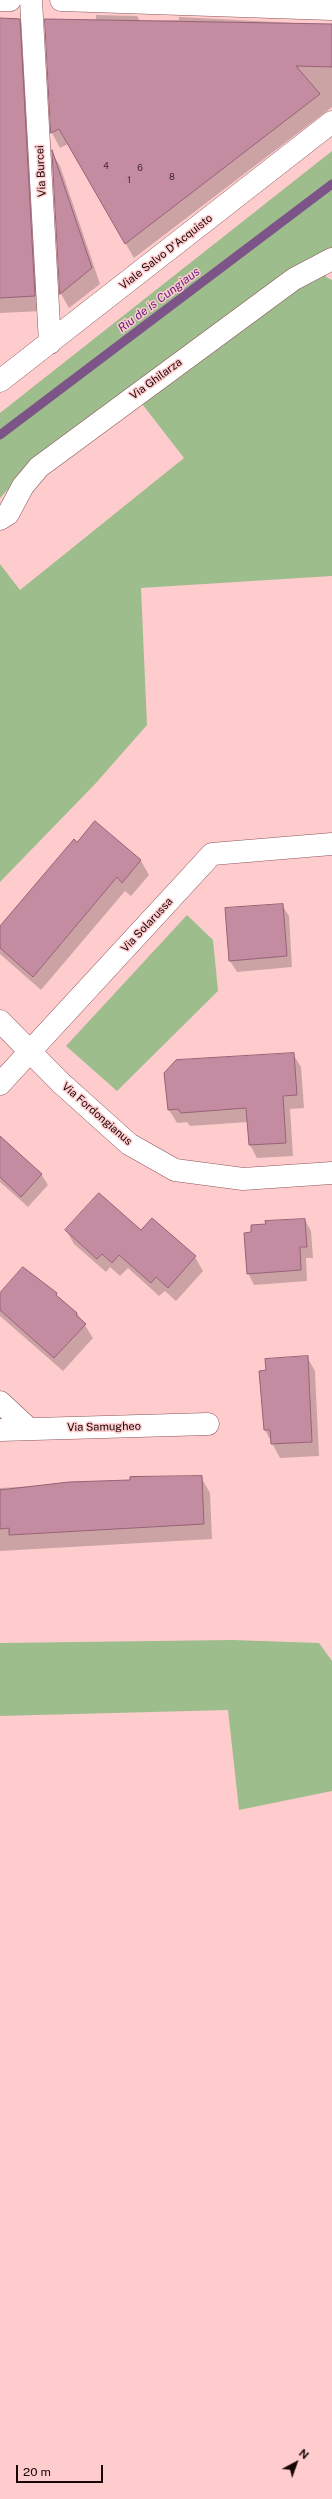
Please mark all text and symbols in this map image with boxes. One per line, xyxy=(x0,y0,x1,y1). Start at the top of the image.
street label: Via Burcei xyxy=(33,145,49,197)
house number: 4 xyxy=(103,161,109,171)
house number: 6 xyxy=(137,163,143,173)
house number: 8 xyxy=(169,172,175,182)
house number: 1 xyxy=(127,175,131,185)
street label: Viale Salvo D'Acquisto xyxy=(117,212,215,292)
water label: Riu de is Cungiaus xyxy=(115,264,203,336)
street label: Via Ghilarza xyxy=(127,356,185,402)
street label: Via Solarussa xyxy=(118,895,176,955)
street label: Via Fordongianus xyxy=(59,1080,135,1148)
street label: Via Samugheo xyxy=(67,1420,141,1434)
north arrow xyxy=(276,2443,316,2483)
text: N xyxy=(297,2447,311,2461)
scale bar xyxy=(18,2457,105,2483)
text: 20 m xyxy=(23,2465,51,2479)

